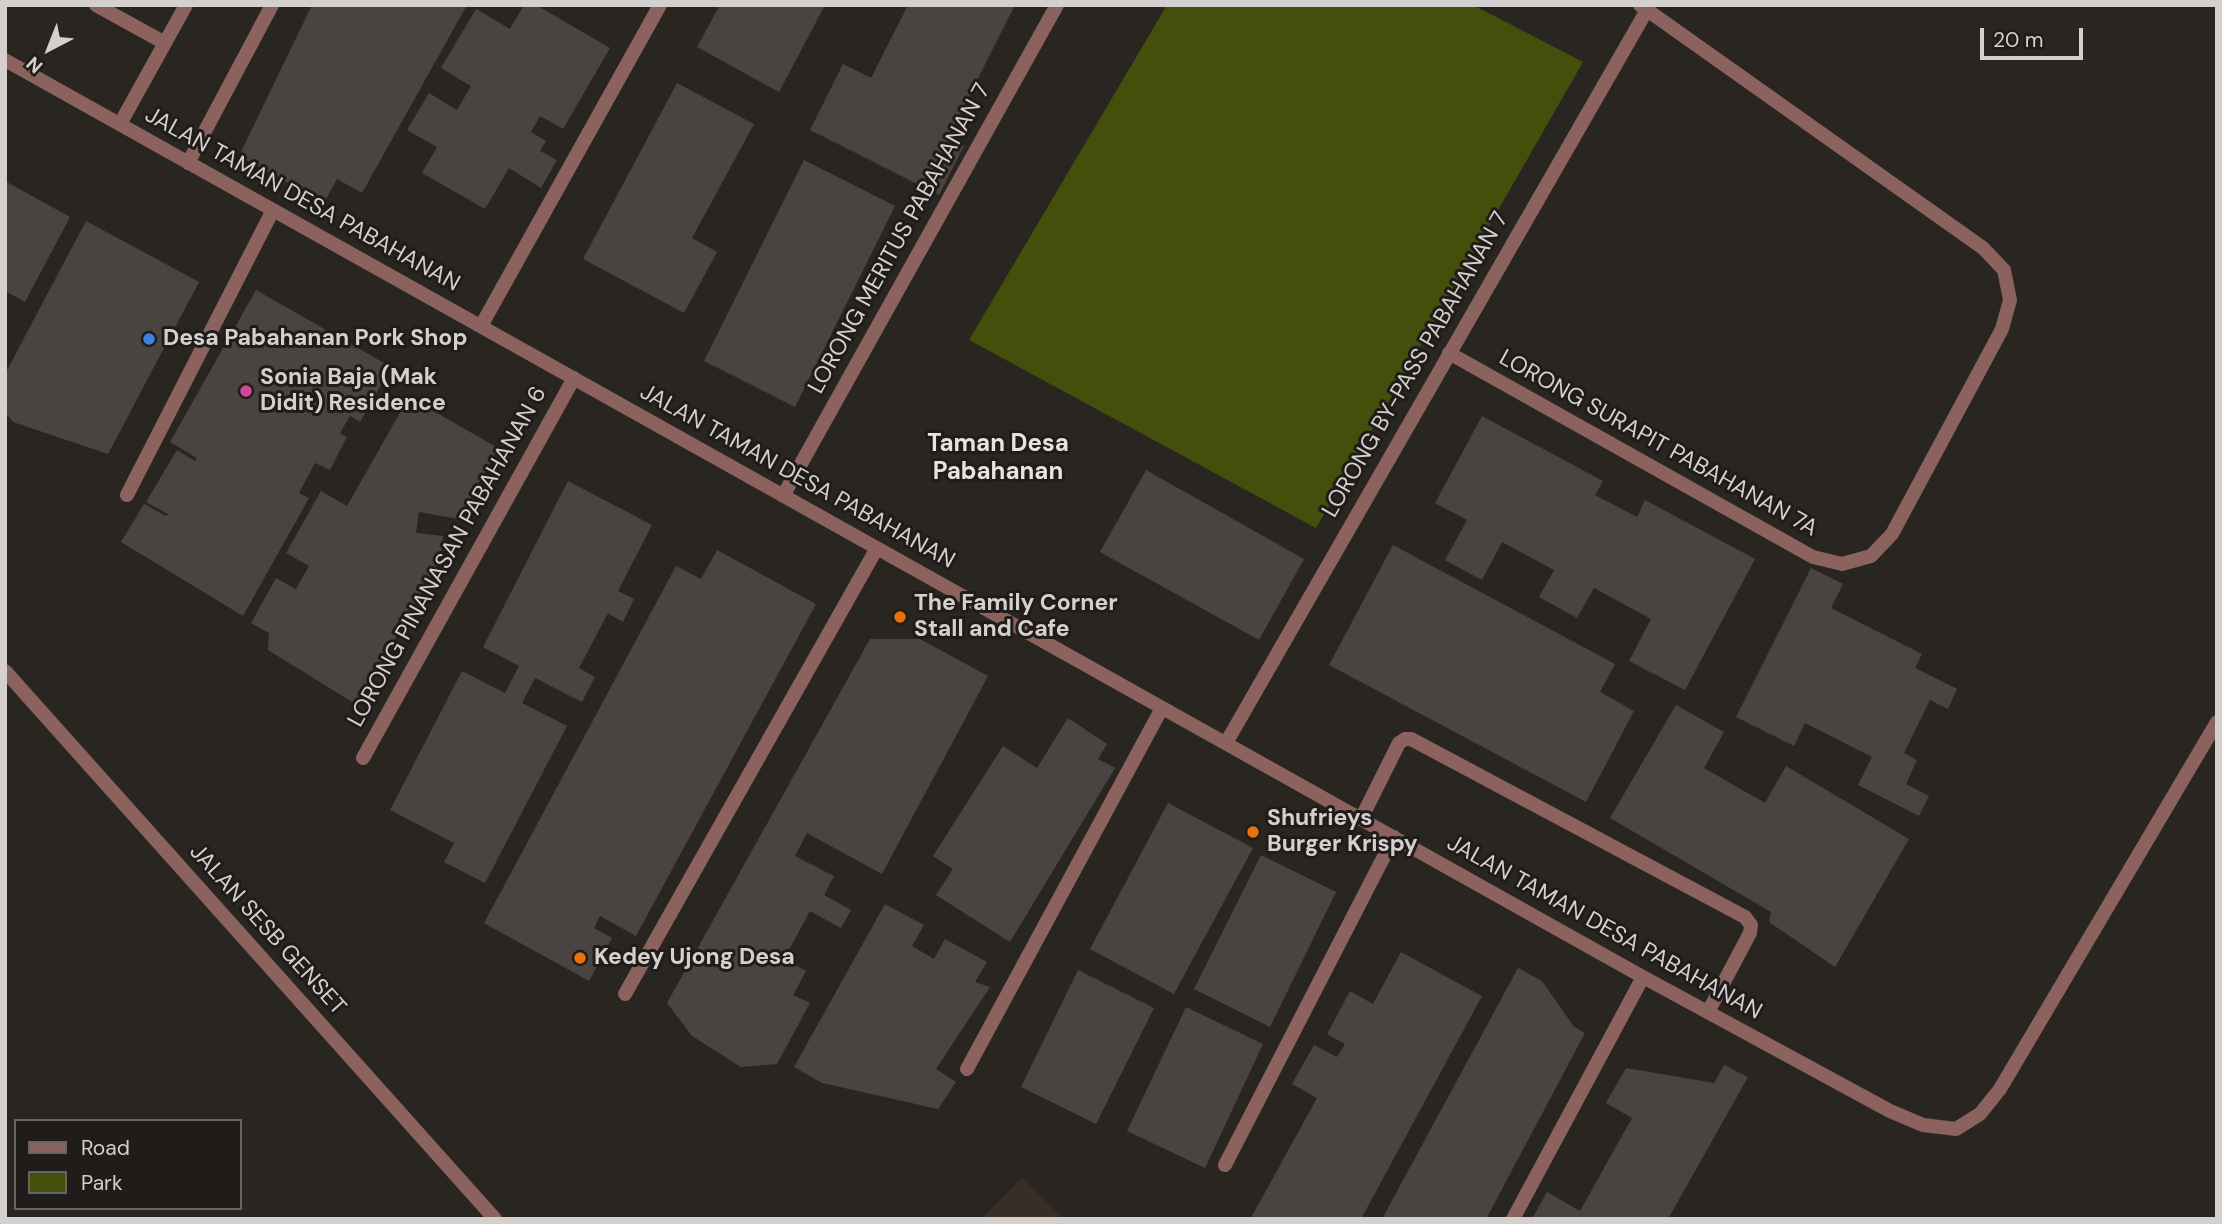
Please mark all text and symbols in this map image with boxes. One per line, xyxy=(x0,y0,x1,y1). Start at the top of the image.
north arrow xyxy=(14,14,84,84)
scale bar xyxy=(1984,14,2087,58)
text: 20 m xyxy=(1993,26,2044,54)
text: N xyxy=(21,51,48,79)
street label: LORONG MERITUS PABAHANAN 7 xyxy=(803,79,997,399)
street label: JALAN TAMAN DESA PABAHANAN xyxy=(140,102,464,298)
street label: LORONG BY-PASS PABAHANAN 7 xyxy=(1317,207,1515,523)
place label: Desa Pabahanan Pork Shop xyxy=(163,325,467,353)
marker: Desa Pabahanan Pork Shop xyxy=(141,331,157,347)
street label: LORONG SURAPIT PABAHANAN 7A xyxy=(1494,345,1822,543)
place label: Sonia Baja (Mak Didit) Residence xyxy=(260,364,446,418)
street label: JALAN TAMAN DESA PABAHANAN xyxy=(635,379,959,575)
street label: LORONG PINANASAN PABAHANAN 6 xyxy=(343,382,553,732)
marker: Sonia Baja (Mak Didit) Residence xyxy=(238,383,254,399)
district label: Taman Desa Pabahanan xyxy=(927,431,1069,487)
place label: The Family Corner Stall and Cafe xyxy=(914,590,1118,644)
marker: The Family Corner Stall and Cafe xyxy=(892,609,908,625)
place label: Shufrieys Burger Krispy xyxy=(1267,805,1418,859)
marker: Shufrieys Burger Krispy xyxy=(1245,824,1261,840)
street label: JALAN TAMAN DESA PABAHANAN xyxy=(1442,830,1766,1026)
street label: JALAN SESB GENSET xyxy=(183,839,351,1021)
place label: Kedey Ujong Desa xyxy=(594,944,795,972)
marker: Kedey Ujong Desa xyxy=(572,950,588,966)
legend xyxy=(14,1119,242,1210)
text: Road xyxy=(81,1134,130,1162)
text: Park xyxy=(81,1169,122,1197)

